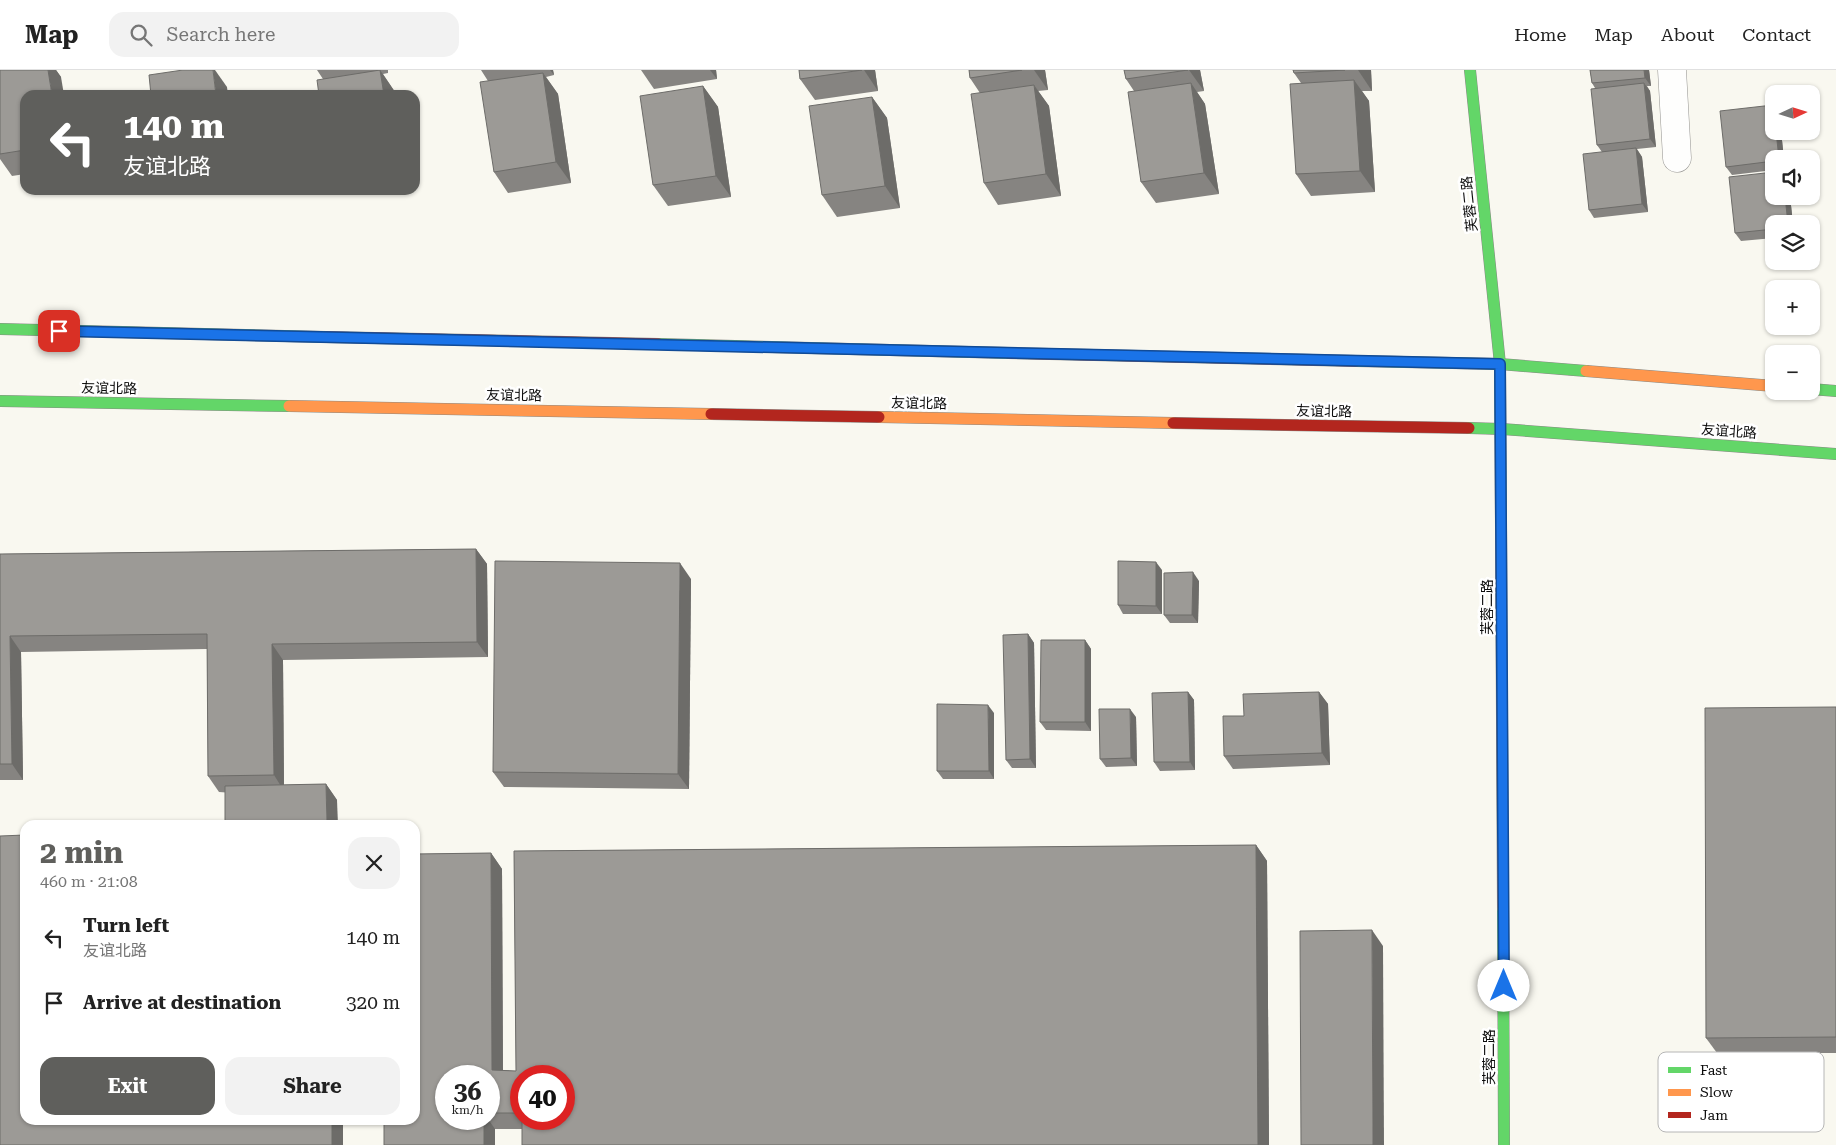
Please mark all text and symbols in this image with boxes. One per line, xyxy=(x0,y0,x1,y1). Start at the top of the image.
search box xyxy=(109,12,459,57)
text: Map xyxy=(25,21,79,49)
icon: search xyxy=(127,21,155,49)
text: Search here xyxy=(167,23,275,46)
text: Home xyxy=(1514,24,1566,45)
text: Map xyxy=(1594,24,1633,45)
text: About xyxy=(1661,24,1714,45)
text: Contact xyxy=(1742,24,1811,45)
north arrow xyxy=(1765,85,1820,140)
map controls xyxy=(1765,85,1820,400)
text: 140 m xyxy=(123,106,224,147)
icon: left xyxy=(40,110,105,175)
button: sound xyxy=(1765,150,1820,205)
text: 友谊北路 xyxy=(123,154,211,179)
street label: 芙蓉二路 xyxy=(1458,175,1480,233)
button: layers xyxy=(1765,215,1820,270)
button: + xyxy=(1765,280,1820,335)
pin xyxy=(38,310,80,352)
icon: arrive xyxy=(45,317,73,345)
button: − xyxy=(1765,345,1820,400)
street label: 友谊北路 xyxy=(81,380,137,396)
street label: 友谊北路 xyxy=(486,387,542,403)
street label: 友谊北路 xyxy=(891,395,947,411)
street label: 友谊北路 xyxy=(1296,403,1352,419)
street label: 友谊北路 xyxy=(1701,421,1757,441)
street label: 芙蓉二路 xyxy=(1479,579,1495,635)
text: 2 min xyxy=(40,835,123,870)
button: close xyxy=(348,837,400,889)
text: 460 m · 21:08 xyxy=(40,872,138,891)
text: Turn left xyxy=(83,914,169,937)
icon: left xyxy=(40,924,68,952)
text: 140 m xyxy=(346,926,400,949)
text: 友谊北路 xyxy=(83,941,147,960)
position arrow xyxy=(1477,959,1529,1011)
icon: arrive xyxy=(40,989,68,1017)
text: Arrive at destination xyxy=(83,991,281,1014)
text: 320 m xyxy=(346,991,400,1014)
street label: 芙蓉二路 xyxy=(1481,1029,1497,1085)
legend xyxy=(1658,1052,1824,1132)
button: Exit xyxy=(40,1057,215,1115)
button: Share xyxy=(225,1057,400,1115)
text: Fast xyxy=(1700,1062,1727,1078)
speed limit sign: 40 xyxy=(510,1065,575,1130)
text: 36 xyxy=(453,1077,482,1106)
text: Slow xyxy=(1700,1084,1733,1100)
text: km/h xyxy=(451,1103,484,1117)
text: Jam xyxy=(1700,1107,1728,1123)

